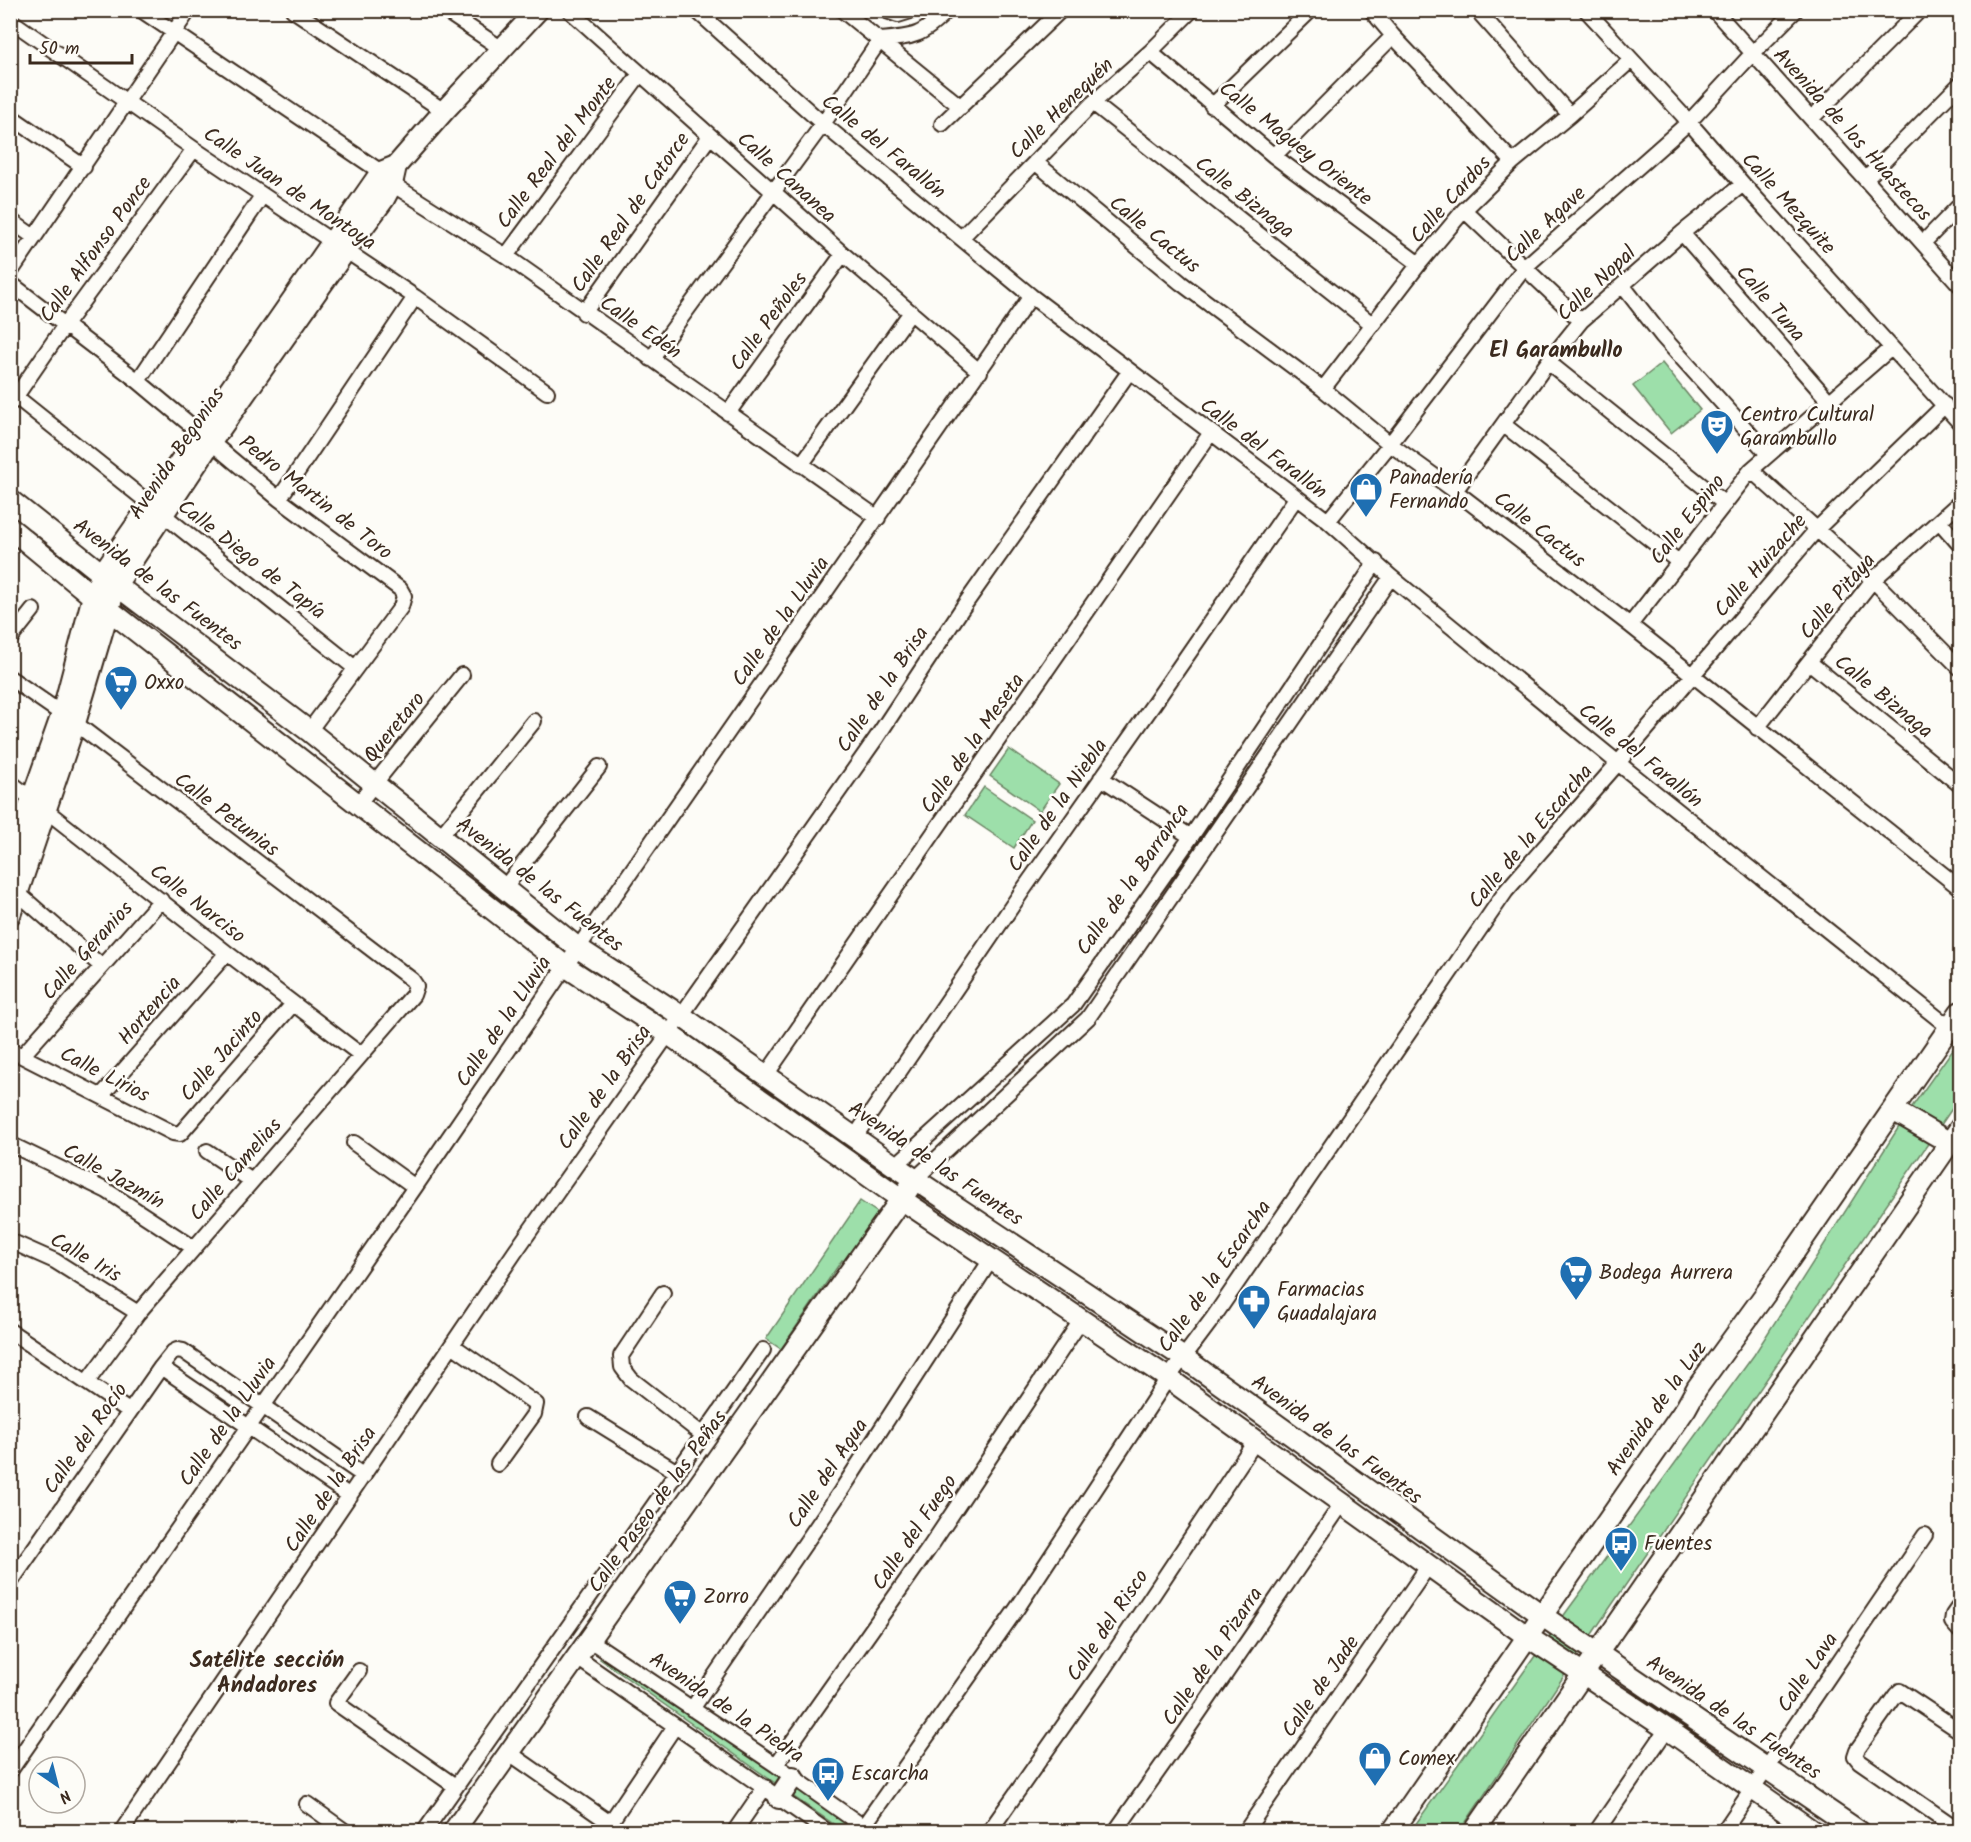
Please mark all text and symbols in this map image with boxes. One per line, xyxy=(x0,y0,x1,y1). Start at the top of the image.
scale bar xyxy=(30,27,132,65)
text: 50 m xyxy=(39,35,79,64)
street label: Avenida de los Huastecos xyxy=(1764,40,1939,230)
street label: Calle Henequén xyxy=(1002,50,1122,168)
street label: Calle Real del Monte xyxy=(489,69,626,236)
street label: Calle Maguey Oriente xyxy=(1211,73,1380,215)
street label: Calle del Farallón xyxy=(813,86,953,208)
street label: Calle Juan de Montoya xyxy=(196,119,383,260)
street label: Calle Cananea xyxy=(729,124,843,232)
street label: Calle Real de Catorce xyxy=(563,125,700,300)
street label: Calle Mezquite xyxy=(1733,145,1843,263)
street label: Calle Cardos xyxy=(1402,148,1500,252)
street label: Calle Biznaga xyxy=(1187,149,1301,248)
street label: Calle Alfonso Ponce xyxy=(31,169,161,330)
street label: Calle Agave xyxy=(1498,178,1595,272)
street label: Calle Cactus xyxy=(1101,188,1207,282)
street label: Calle Nopal xyxy=(1549,238,1645,330)
street label: Calle Tuna xyxy=(1727,258,1813,350)
street label: Calle Peñoles xyxy=(722,265,817,378)
street label: Calle Edén xyxy=(592,288,688,369)
district label: El Garambullo xyxy=(1490,334,1622,369)
street label: Avenida Begonias xyxy=(121,381,234,527)
street label: Calle del Farallón xyxy=(1192,390,1334,508)
place label: Centro Cultural Garambullo xyxy=(1740,399,1874,456)
theatre icon: Centro Cultural Garambullo xyxy=(1699,408,1735,455)
street label: Pedro Martin de Toro xyxy=(231,427,399,569)
place label: Panadería Fernando xyxy=(1389,462,1473,519)
street label: Calle Espino xyxy=(1642,467,1734,572)
shop icon: Panadería Fernando xyxy=(1348,471,1384,518)
street label: Calle Cactus xyxy=(1486,483,1592,577)
street label: Calle Diego de Tapía xyxy=(170,492,332,629)
street label: Calle Huizache xyxy=(1706,506,1816,625)
street label: Avenida de las Fuentes xyxy=(65,510,249,660)
street label: Calle Pitaya xyxy=(1792,546,1884,648)
street label: Calle de la Lluvia xyxy=(724,550,839,694)
street label: Calle de la Brisa xyxy=(829,620,938,760)
street label: Calle Biznaga xyxy=(1826,647,1940,747)
supermarket icon: Oxxo xyxy=(103,664,139,711)
place label: Oxxo xyxy=(144,667,184,700)
street label: Calle de la Meseta xyxy=(912,667,1034,821)
street label: Queretaro xyxy=(356,685,434,771)
street label: Calle del Farallón xyxy=(1570,695,1710,817)
street label: Calle de la Niebla xyxy=(1000,732,1117,880)
street label: Calle de la Escarcha xyxy=(1461,757,1602,917)
street label: Calle Petunias xyxy=(166,765,286,866)
street label: Calle de la Barranca xyxy=(1068,797,1198,963)
street label: Avenida de las Fuentes xyxy=(448,809,630,961)
street label: Calle Narciso xyxy=(142,856,252,952)
street label: Calle Geranios xyxy=(34,894,142,1008)
street label: Calle de la Lluvia xyxy=(448,949,561,1094)
street label: Hortencia xyxy=(110,969,190,1053)
street label: Calle Jacinto xyxy=(172,1002,272,1110)
street label: Calle de la Brisa xyxy=(550,1018,661,1157)
street label: Calle Lirios xyxy=(53,1039,155,1112)
street label: Avenida de las Fuentes xyxy=(841,1093,1029,1235)
street label: Calle Camelias xyxy=(182,1111,291,1229)
street label: Calle Jazmín xyxy=(56,1136,170,1219)
street label: Calle de la Escarcha xyxy=(1150,1194,1280,1360)
street label: Calle Iris xyxy=(43,1225,127,1292)
supermarket icon: Bodega Aurrera xyxy=(1558,1254,1594,1301)
place label: Bodega Aurrera xyxy=(1599,1257,1733,1290)
place label: Farmacias Guadalajara xyxy=(1277,1274,1377,1331)
pharmacy icon: Farmacias Guadalajara xyxy=(1236,1283,1272,1330)
street label: Avenida de la Luz xyxy=(1598,1334,1716,1483)
street label: Calle de la Lluvia xyxy=(171,1350,286,1494)
street label: Avenida de las Fuentes xyxy=(1244,1367,1429,1514)
street label: Calle del Rocío xyxy=(36,1376,137,1501)
street label: Calle Paseo de las Peñas xyxy=(580,1403,736,1600)
street label: Calle del Agua xyxy=(779,1412,877,1536)
street label: Calle de la Brisa xyxy=(277,1420,386,1560)
street label: Calle del Fuego xyxy=(864,1468,966,1598)
bus stop icon: Fuentes xyxy=(1603,1525,1639,1572)
place label: Fuentes xyxy=(1644,1528,1712,1561)
street label: Calle del Risco xyxy=(1058,1563,1158,1689)
supermarket icon: Zorro xyxy=(662,1578,698,1625)
place label: Zorro xyxy=(703,1581,749,1614)
street label: Calle de la Pizarra xyxy=(1154,1581,1272,1733)
street label: Calle Lava xyxy=(1769,1626,1847,1720)
street label: Calle de Jade xyxy=(1274,1628,1369,1745)
district label: Satélite sección Andadores xyxy=(190,1644,344,1704)
street label: Avenida de la Piedra xyxy=(642,1644,810,1773)
street label: Avenida de las Fuentes xyxy=(1639,1647,1827,1789)
shop icon: Comex xyxy=(1357,1740,1393,1787)
place label: Comex xyxy=(1398,1743,1456,1776)
north arrow xyxy=(27,1755,87,1815)
bus stop icon: Escarcha xyxy=(810,1755,846,1802)
place label: Escarcha xyxy=(851,1758,929,1791)
text: N xyxy=(53,1783,76,1809)

